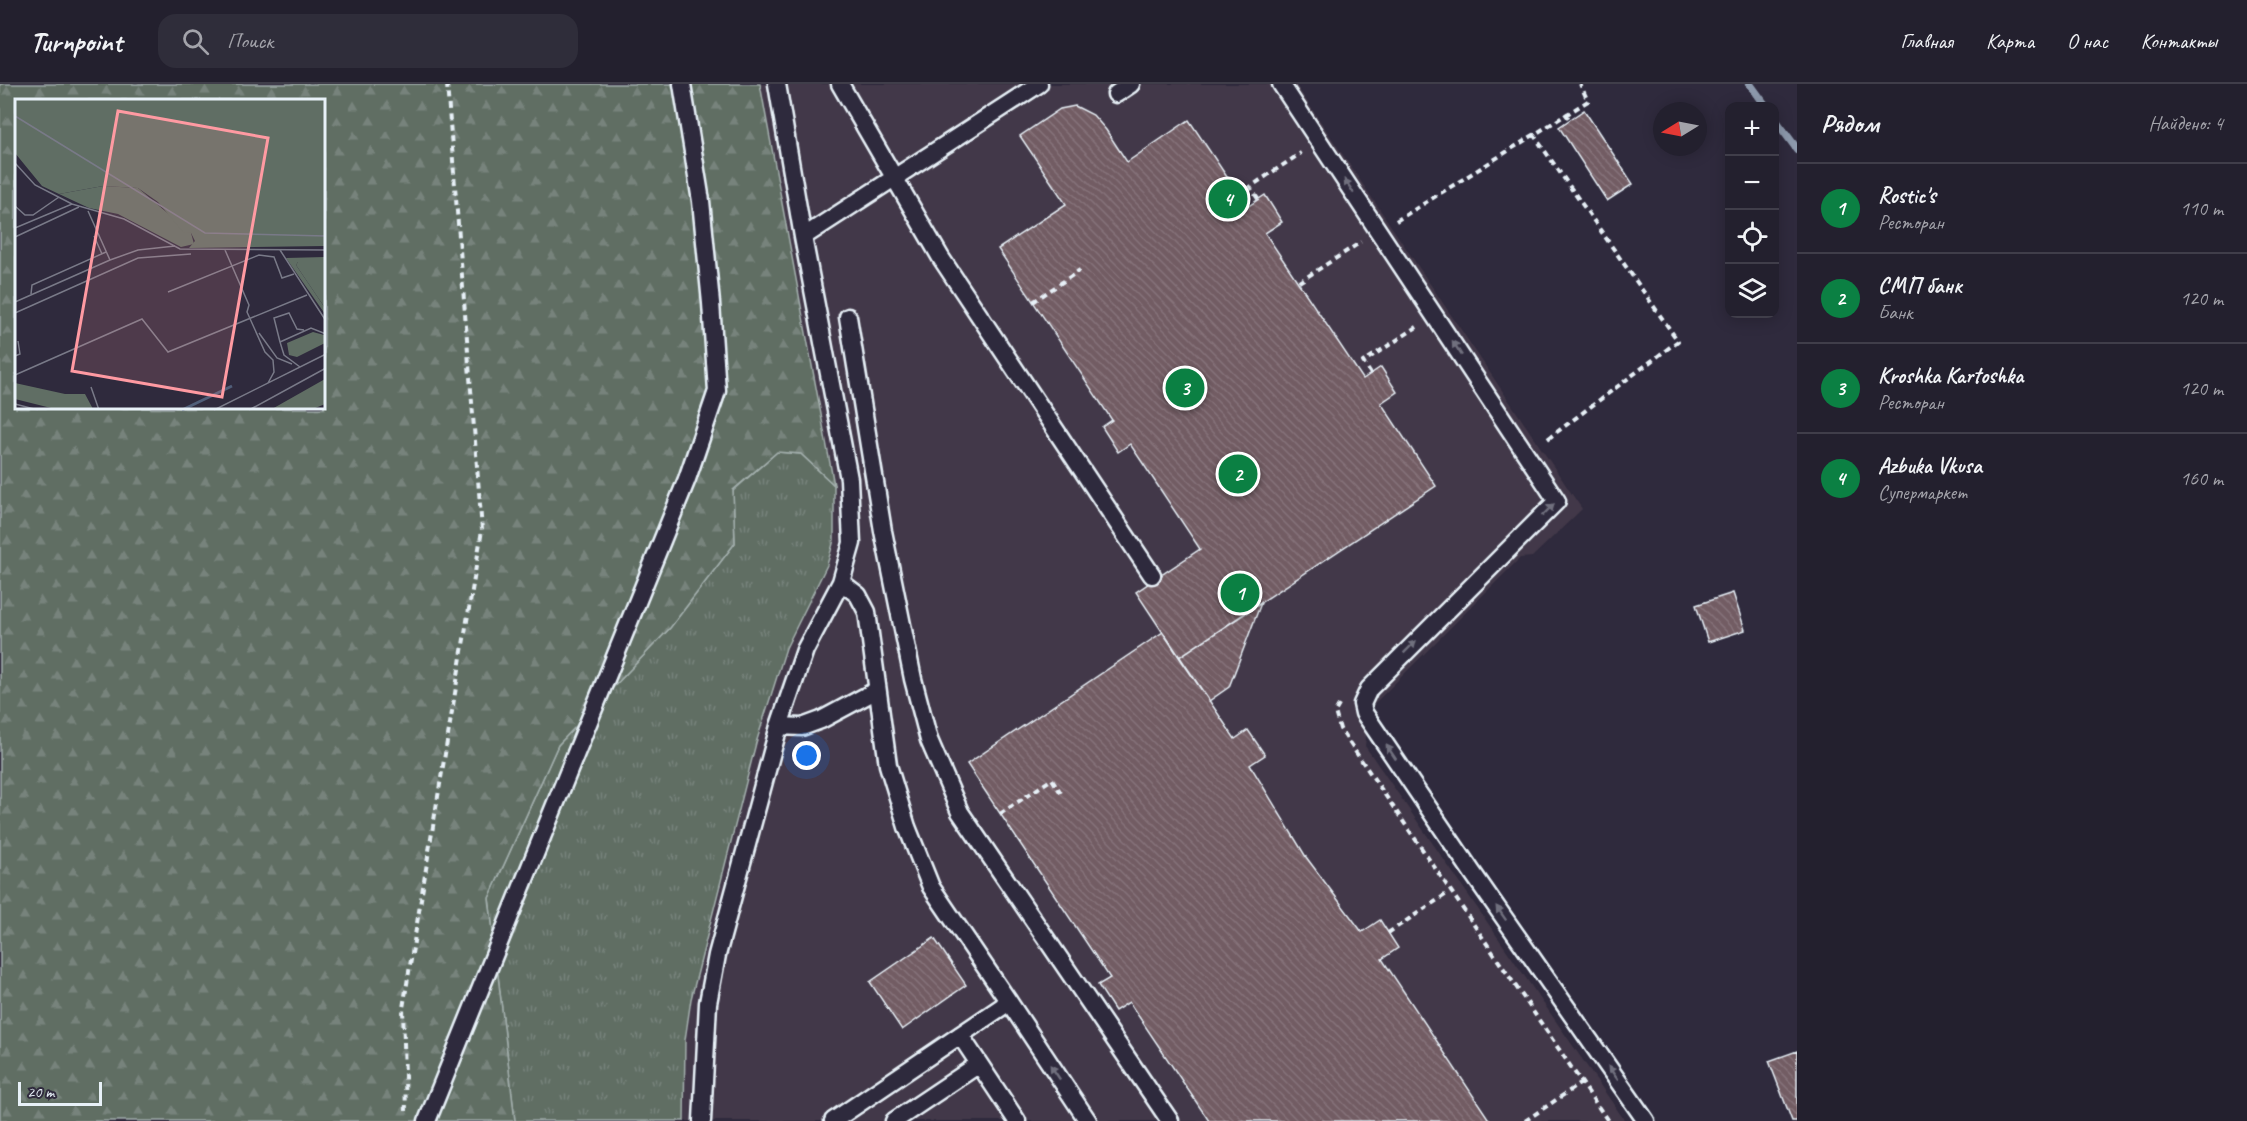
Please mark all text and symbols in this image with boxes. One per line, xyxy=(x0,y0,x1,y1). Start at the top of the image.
search box xyxy=(158,14,578,68)
text: Turnpoint xyxy=(30,24,122,59)
icon: search xyxy=(179,25,212,58)
text: Поиск xyxy=(227,27,273,55)
text: Главная xyxy=(1900,28,1953,54)
text: Карта xyxy=(1986,28,2034,54)
text: О нас xyxy=(2067,28,2108,54)
text: Контакты xyxy=(2141,28,2217,54)
inset map xyxy=(15,99,326,410)
north arrow xyxy=(1653,102,1707,156)
map controls xyxy=(1725,102,1779,318)
button: + xyxy=(1725,102,1779,156)
text: Рядом xyxy=(1821,107,1879,140)
text: Найдено: 4 xyxy=(2148,111,2223,136)
button: − xyxy=(1725,156,1779,210)
pin: 4 xyxy=(1208,176,1248,222)
one-way arrow xyxy=(1343,178,1355,194)
text: Rostic's xyxy=(1878,182,1936,210)
text: 1 xyxy=(1836,196,1845,221)
text: 110 m xyxy=(2180,196,2223,221)
button: locate xyxy=(1725,210,1779,264)
text: Ресторан xyxy=(1878,210,1944,235)
button: layers xyxy=(1725,264,1779,318)
text: СМП банк xyxy=(1878,272,1962,300)
text: 2 xyxy=(1836,286,1845,311)
text: 120 m xyxy=(2180,286,2223,311)
text: Банк xyxy=(1878,300,1912,325)
one-way arrow xyxy=(1452,340,1463,356)
text: Kroshka Kartoshka xyxy=(1878,362,2023,390)
pin: 3 xyxy=(1166,366,1204,410)
text: 3 xyxy=(1836,376,1845,401)
text: 120 m xyxy=(2180,376,2223,401)
text: Ресторан xyxy=(1878,390,1944,415)
pin: 2 xyxy=(1218,452,1258,496)
text: Azbuka Vkusa xyxy=(1878,452,1982,480)
text: 4 xyxy=(1836,466,1845,491)
text: 160 m xyxy=(2180,466,2223,491)
text: Супермаркет xyxy=(1878,480,1967,505)
one-way arrow xyxy=(1541,503,1555,517)
pin: 1 xyxy=(1220,570,1260,616)
one-way arrow xyxy=(1403,640,1417,654)
your location xyxy=(792,741,821,770)
one-way arrow xyxy=(1386,744,1397,760)
one-way arrow xyxy=(1496,905,1507,921)
one-way arrow xyxy=(1049,1065,1061,1081)
one-way arrow xyxy=(1607,1065,1619,1081)
scale bar xyxy=(18,1079,102,1106)
text: 20 m xyxy=(27,1082,54,1102)

